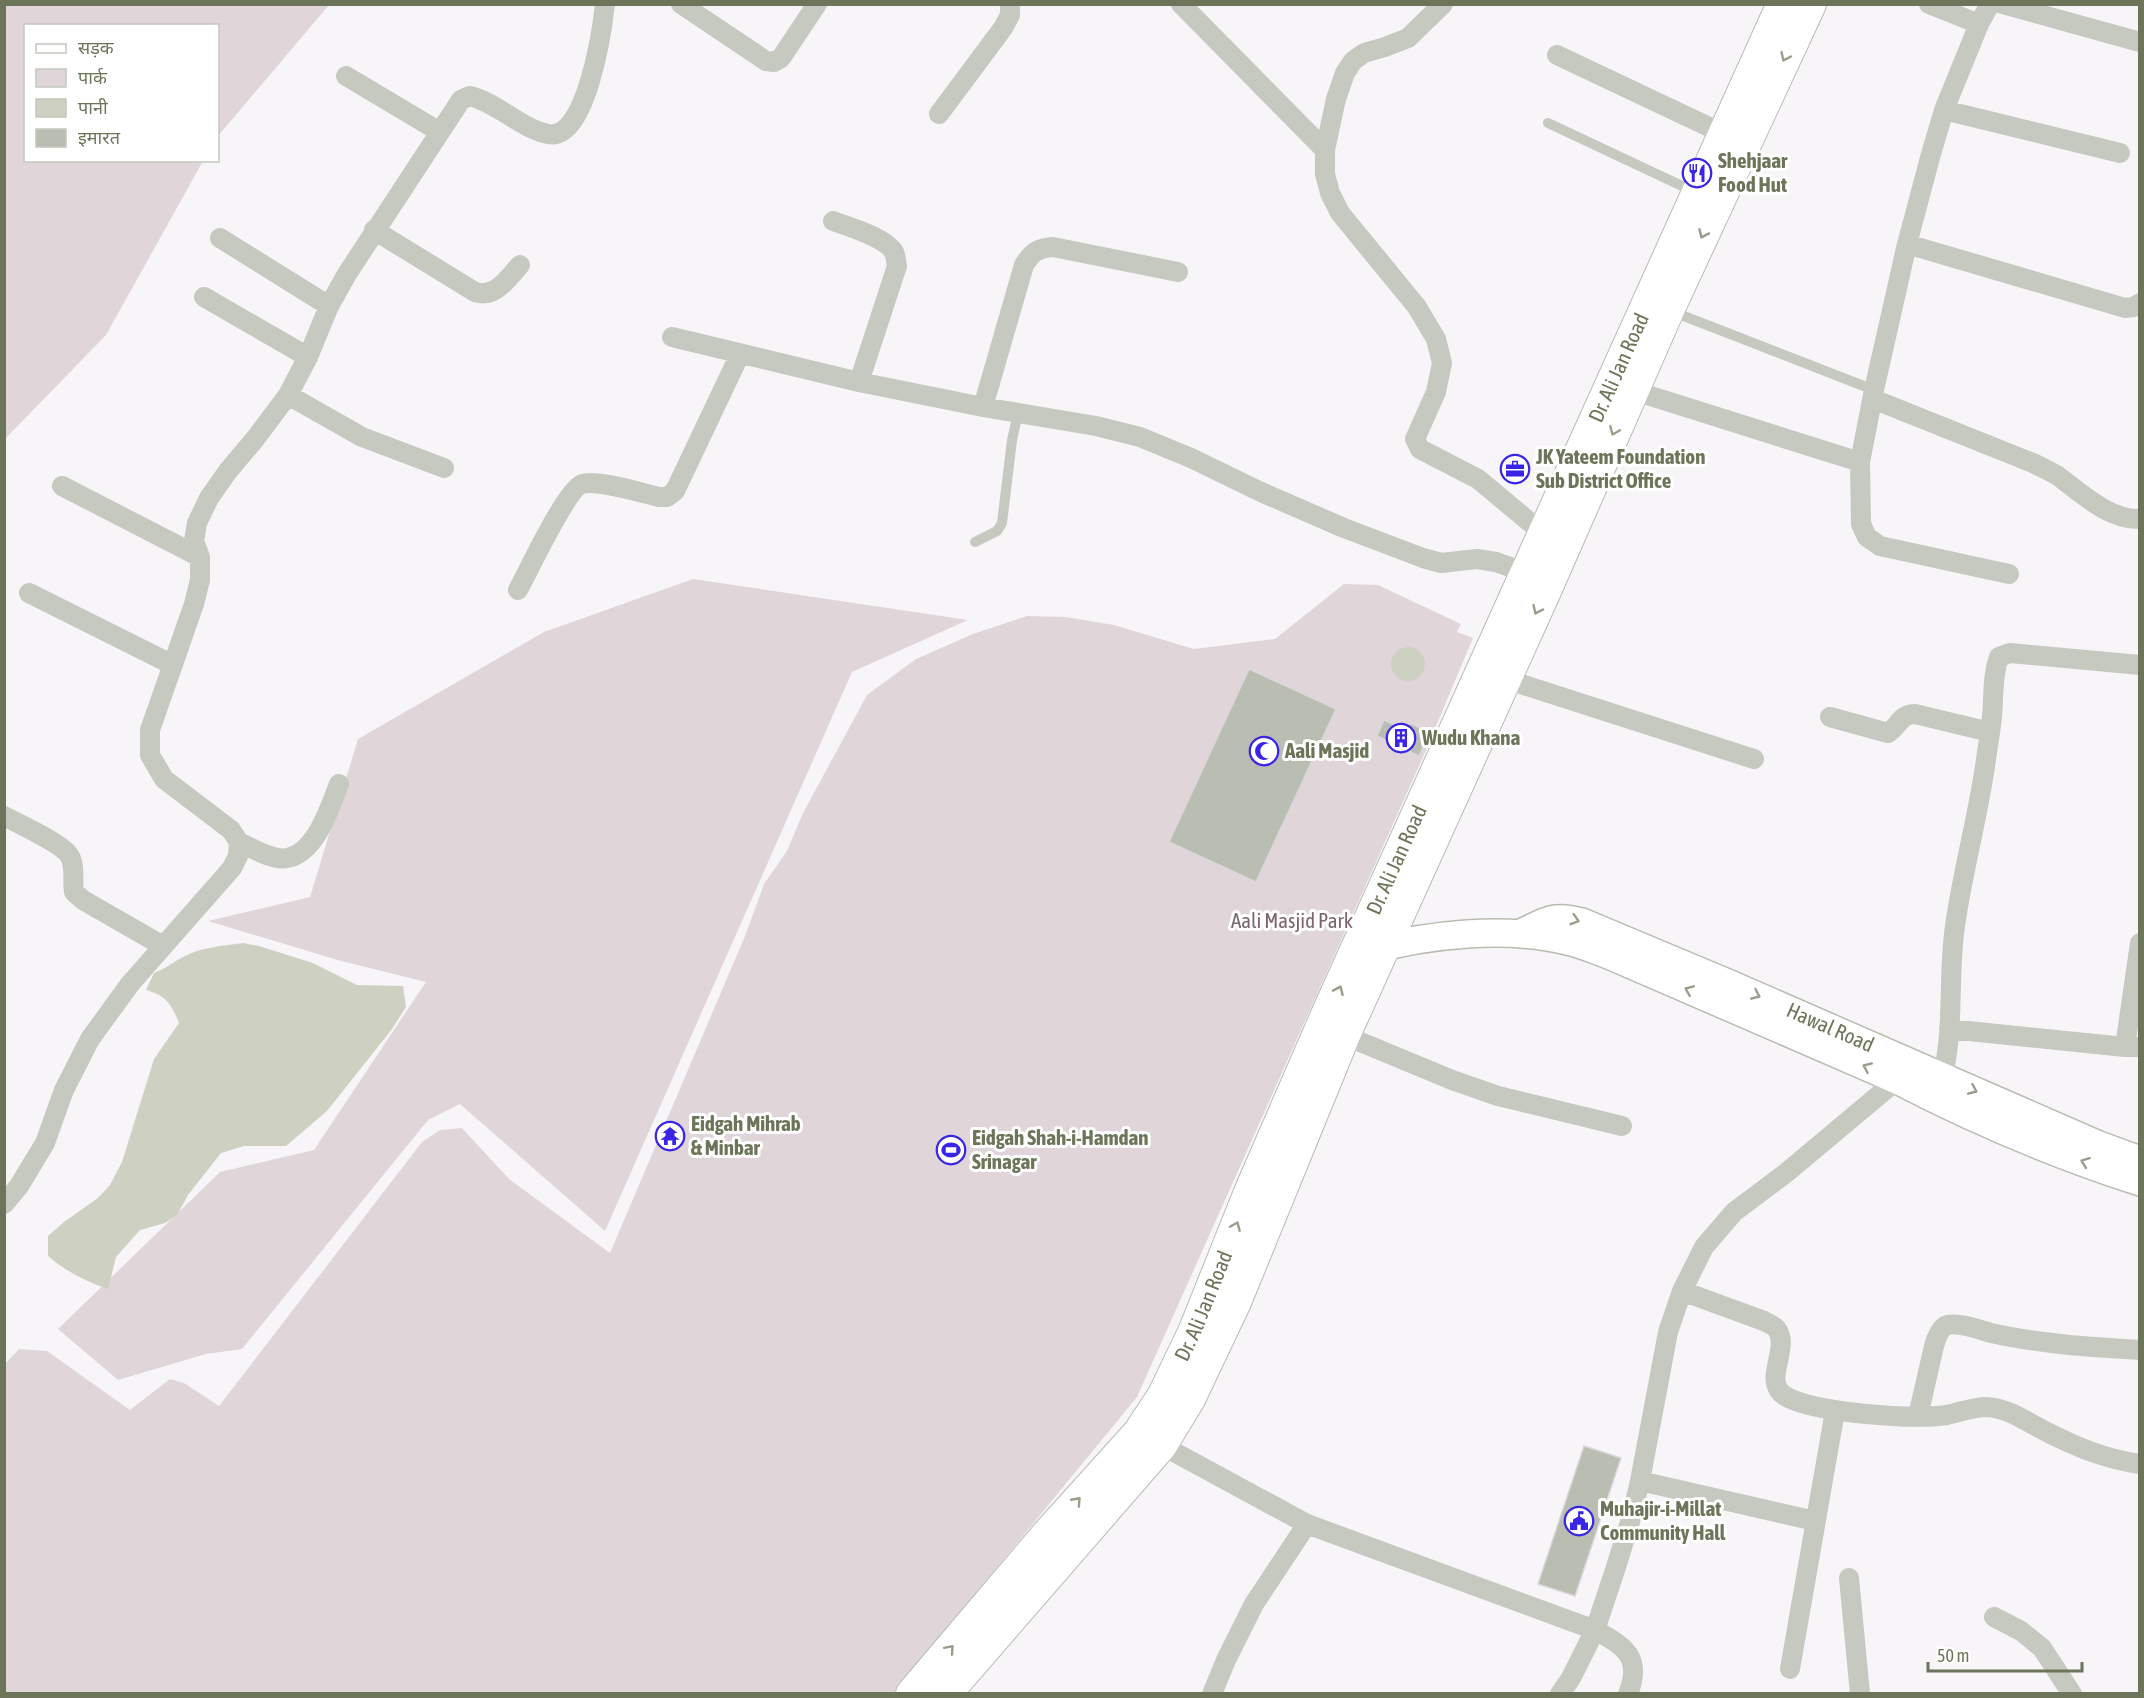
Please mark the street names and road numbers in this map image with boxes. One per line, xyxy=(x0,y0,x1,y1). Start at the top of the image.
street label: Dr. Ali Jan Road xyxy=(1583,309,1653,426)
street label: Dr. Ali Jan Road xyxy=(1361,801,1431,918)
street label: Hawal Road xyxy=(1783,997,1878,1056)
street label: Dr. Ali Jan Road xyxy=(1169,1247,1236,1364)

